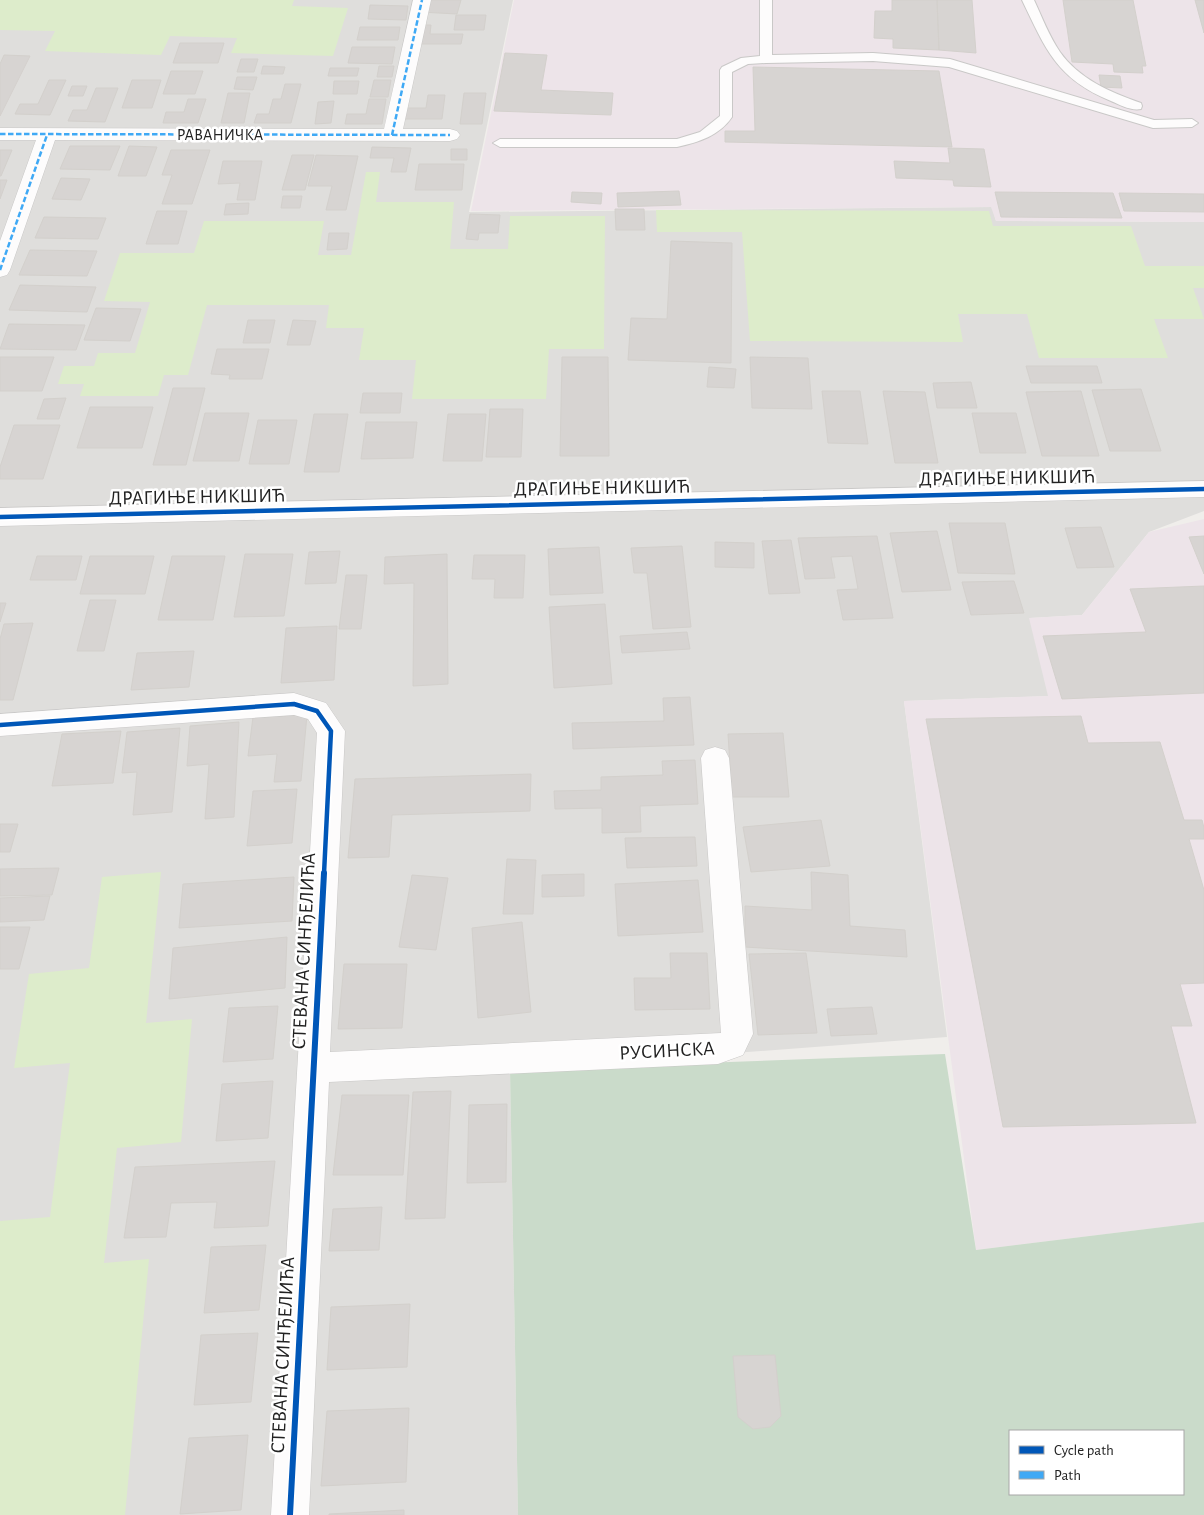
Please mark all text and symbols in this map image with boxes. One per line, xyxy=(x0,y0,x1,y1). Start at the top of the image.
street label: РАВАНИЧКА xyxy=(177,127,264,143)
street label: ДРАГИЊЕ НИКШИЋ xyxy=(919,466,1095,490)
street label: ДРАГИЊЕ НИКШИЋ xyxy=(514,476,690,500)
street label: ДРАГИЊЕ НИКШИЋ xyxy=(109,485,285,509)
street label: СТЕВАНА СИНЂЕЛИЋА xyxy=(289,852,319,1050)
street label: РУСИНСКА xyxy=(619,1039,715,1063)
street label: СТЕВАНА СИНЂЕЛИЋА xyxy=(268,1256,298,1454)
legend xyxy=(1009,1430,1184,1495)
text: Cycle path xyxy=(1054,1443,1114,1458)
text: Path xyxy=(1054,1468,1081,1483)

